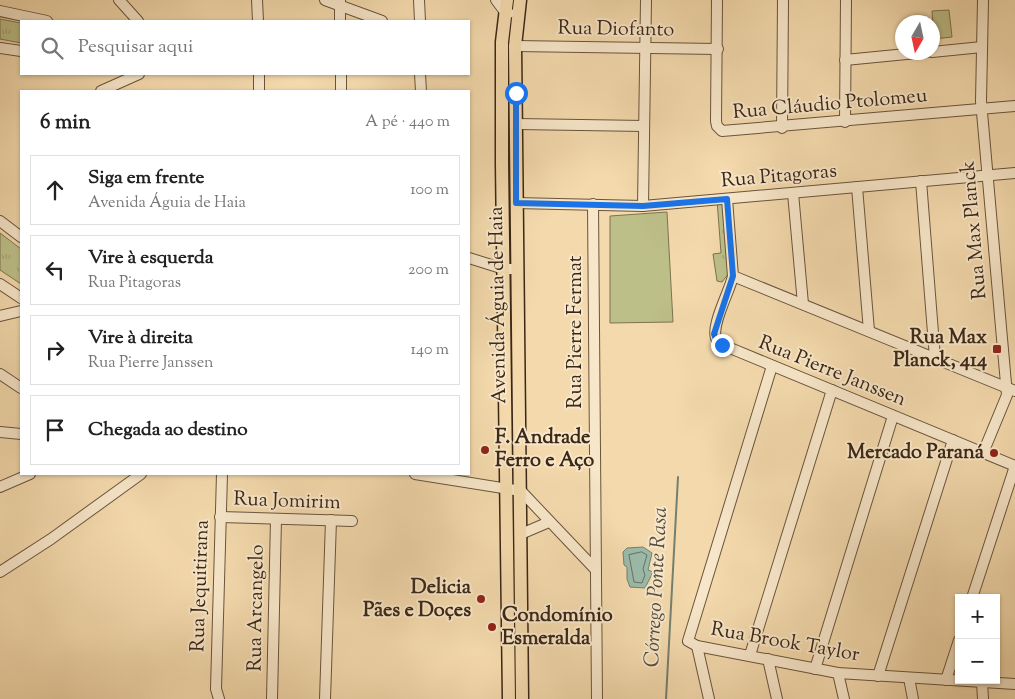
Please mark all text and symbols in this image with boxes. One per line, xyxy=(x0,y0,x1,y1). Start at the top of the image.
street label: Rua Diofanto xyxy=(557,14,675,46)
north arrow xyxy=(895,15,940,60)
search box xyxy=(20,20,470,75)
icon: search xyxy=(38,34,66,62)
text: Pesquisar aqui xyxy=(78,34,193,61)
route start xyxy=(505,82,528,105)
street label: Rua Cláudio Ptolomeu xyxy=(731,82,929,128)
text: 6 min xyxy=(40,108,91,138)
text: A pé · 440 m xyxy=(365,111,450,134)
street label: Rua Pitagoras xyxy=(720,157,838,197)
street label: Rua Max Planck xyxy=(954,159,996,301)
text: Siga em frente xyxy=(88,165,204,192)
icon: ahead xyxy=(41,176,69,204)
text: 100 m xyxy=(410,179,449,202)
text: Avenida Águia de Haia xyxy=(88,192,246,215)
street label: Avenida Águia de Haia xyxy=(482,206,515,404)
text: Vire à esquerda xyxy=(88,245,214,272)
street label: Rua Pierre Fermat xyxy=(562,255,591,409)
icon: left xyxy=(41,256,69,284)
text: 200 m xyxy=(408,259,449,282)
text: Rua Pitagoras xyxy=(88,272,181,295)
place label: Rua Max Planck, 414 xyxy=(893,324,987,376)
text: Vire à direita xyxy=(88,325,193,352)
street label: Rua Pierre Janssen xyxy=(754,329,910,415)
route end xyxy=(711,334,734,357)
icon: right xyxy=(41,336,69,364)
text: 140 m xyxy=(411,339,449,362)
marker: Rua Max Planck, 414 xyxy=(991,343,1003,355)
text: Rua Pierre Janssen xyxy=(88,352,214,375)
icon: arrive xyxy=(41,416,69,444)
text: Chegada ao destino xyxy=(88,417,248,444)
place label: F. Andrade Ferro e Aço xyxy=(495,424,594,476)
place label: Mercado Paraná xyxy=(847,439,985,468)
marker: F. Andrade Ferro e Aço xyxy=(479,444,491,456)
marker: Mercado Paraná xyxy=(988,447,1000,459)
street label: Rua Jomirim xyxy=(233,486,342,518)
water label: Córrego Ponte Rasa xyxy=(638,506,676,668)
street label: Rua Jequitirana xyxy=(184,519,218,653)
street label: Rua Arcangelo xyxy=(241,544,273,672)
place label: Delicia Pães e Doçes xyxy=(363,574,472,626)
marker: Delicia Pães e Doçes xyxy=(475,593,487,605)
map controls xyxy=(955,594,1000,684)
button: + xyxy=(955,594,1000,639)
place label: Condomínio Esmeralda xyxy=(502,602,613,654)
street label: Rua Brook Taylor xyxy=(708,616,862,670)
marker: Condomínio Esmeralda xyxy=(486,621,498,633)
button: − xyxy=(955,639,1000,684)

